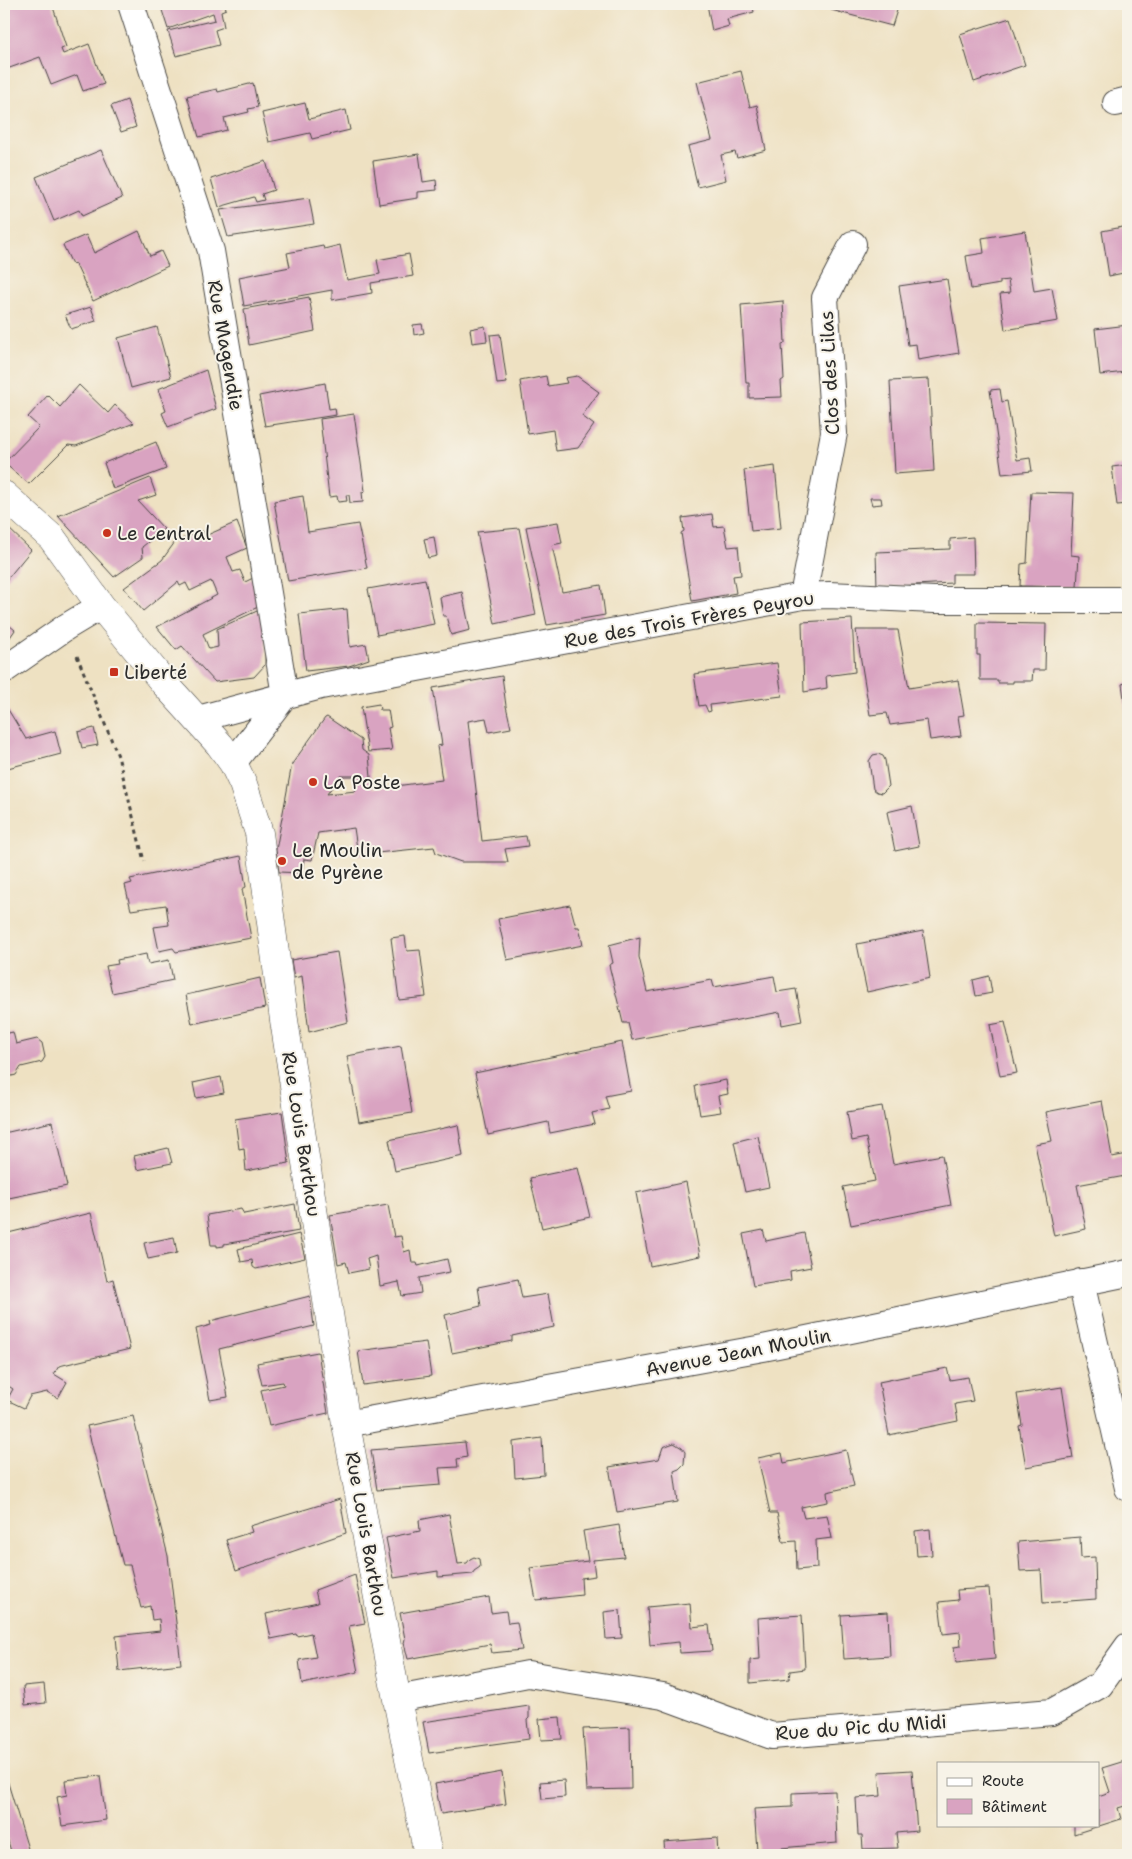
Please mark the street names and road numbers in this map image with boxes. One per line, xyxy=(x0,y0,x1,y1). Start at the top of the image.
street label: Rue Magendie xyxy=(202,278,249,412)
street label: Clos des Lilas xyxy=(814,310,845,436)
street label: Rue des Trois Frères Peyrou xyxy=(562,585,816,654)
street label: Rue Louis Barthou xyxy=(276,1050,327,1218)
street label: Avenue Jean Moulin xyxy=(643,1322,833,1383)
street label: Rue Louis Barthou xyxy=(340,1450,393,1618)
street label: Rue du Pic du Midi xyxy=(774,1709,948,1746)

